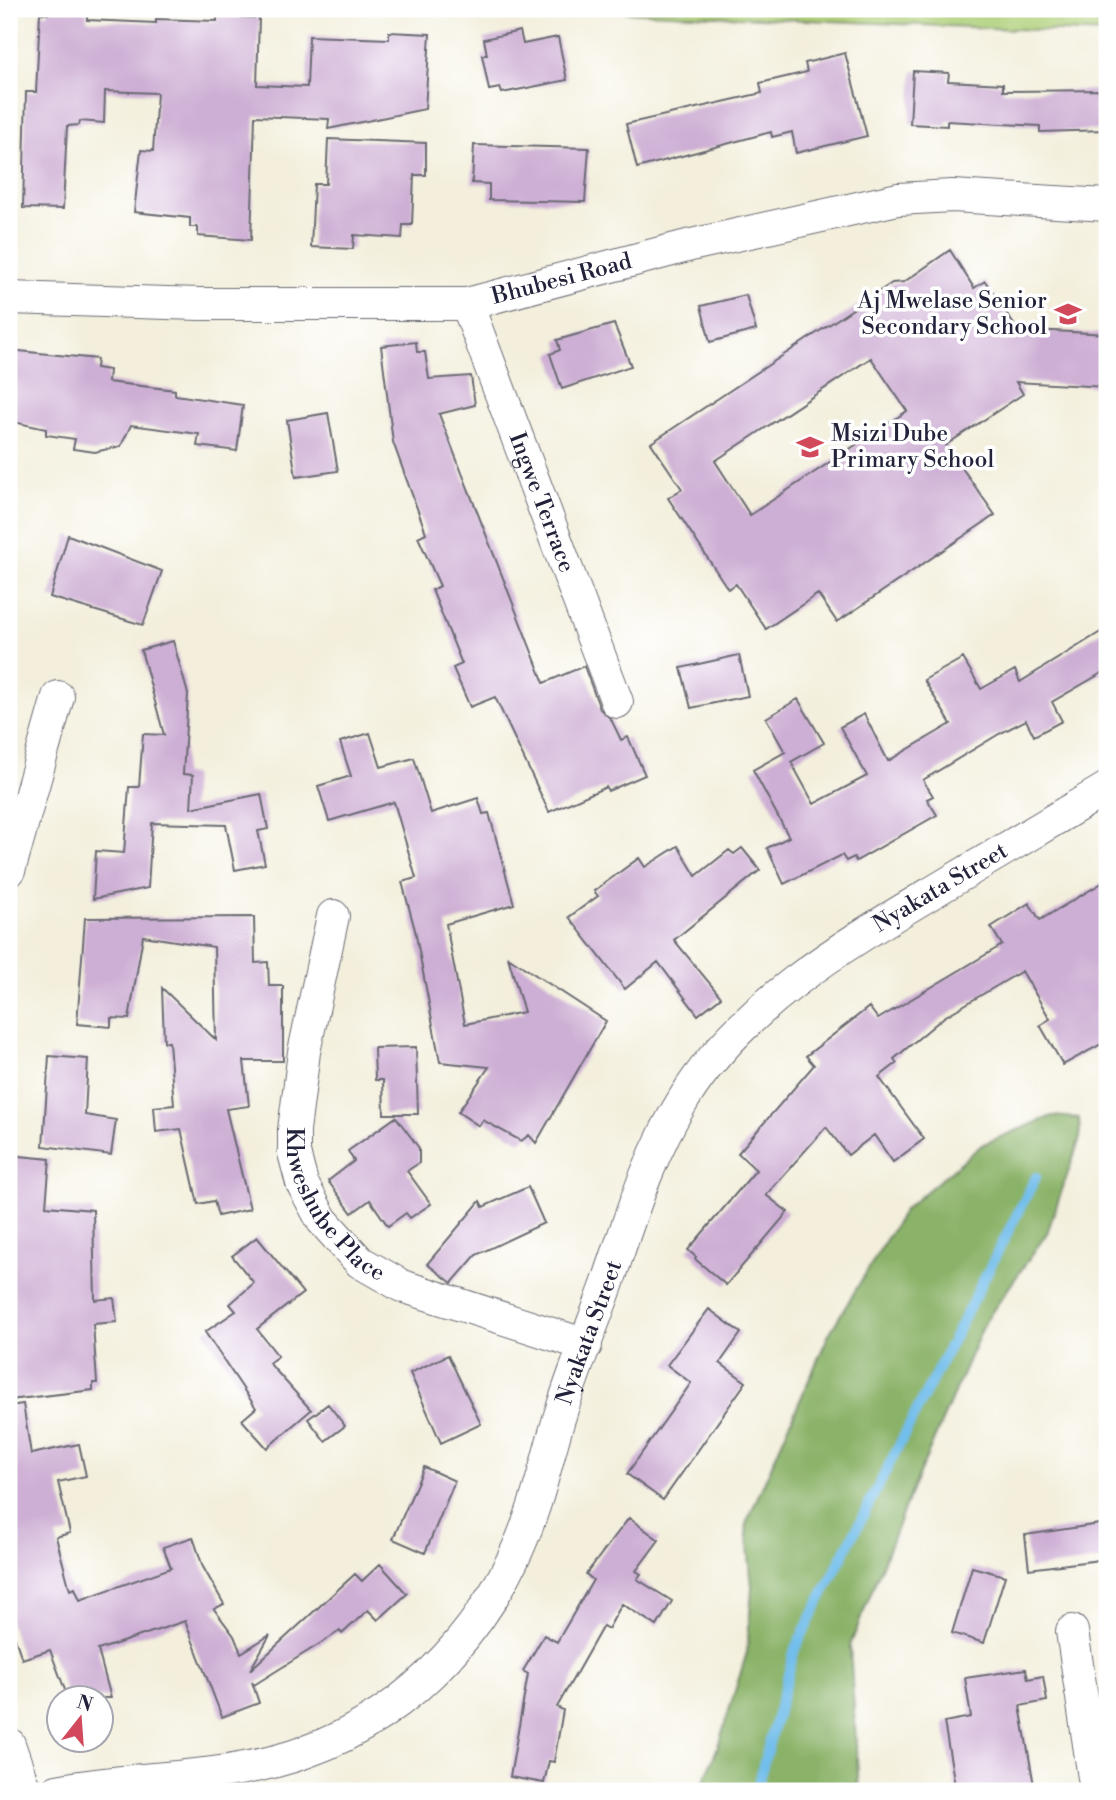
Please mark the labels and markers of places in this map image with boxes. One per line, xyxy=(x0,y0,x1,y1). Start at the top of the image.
place label: Aj Mwelase Senior Secondary School xyxy=(856,287,1047,341)
school or university icon: Aj Mwelase Senior Secondary School xyxy=(1053,299,1083,329)
place label: Msizi Dube Primary School xyxy=(831,420,994,474)
school or university icon: Msizi Dube Primary School xyxy=(795,432,825,462)

